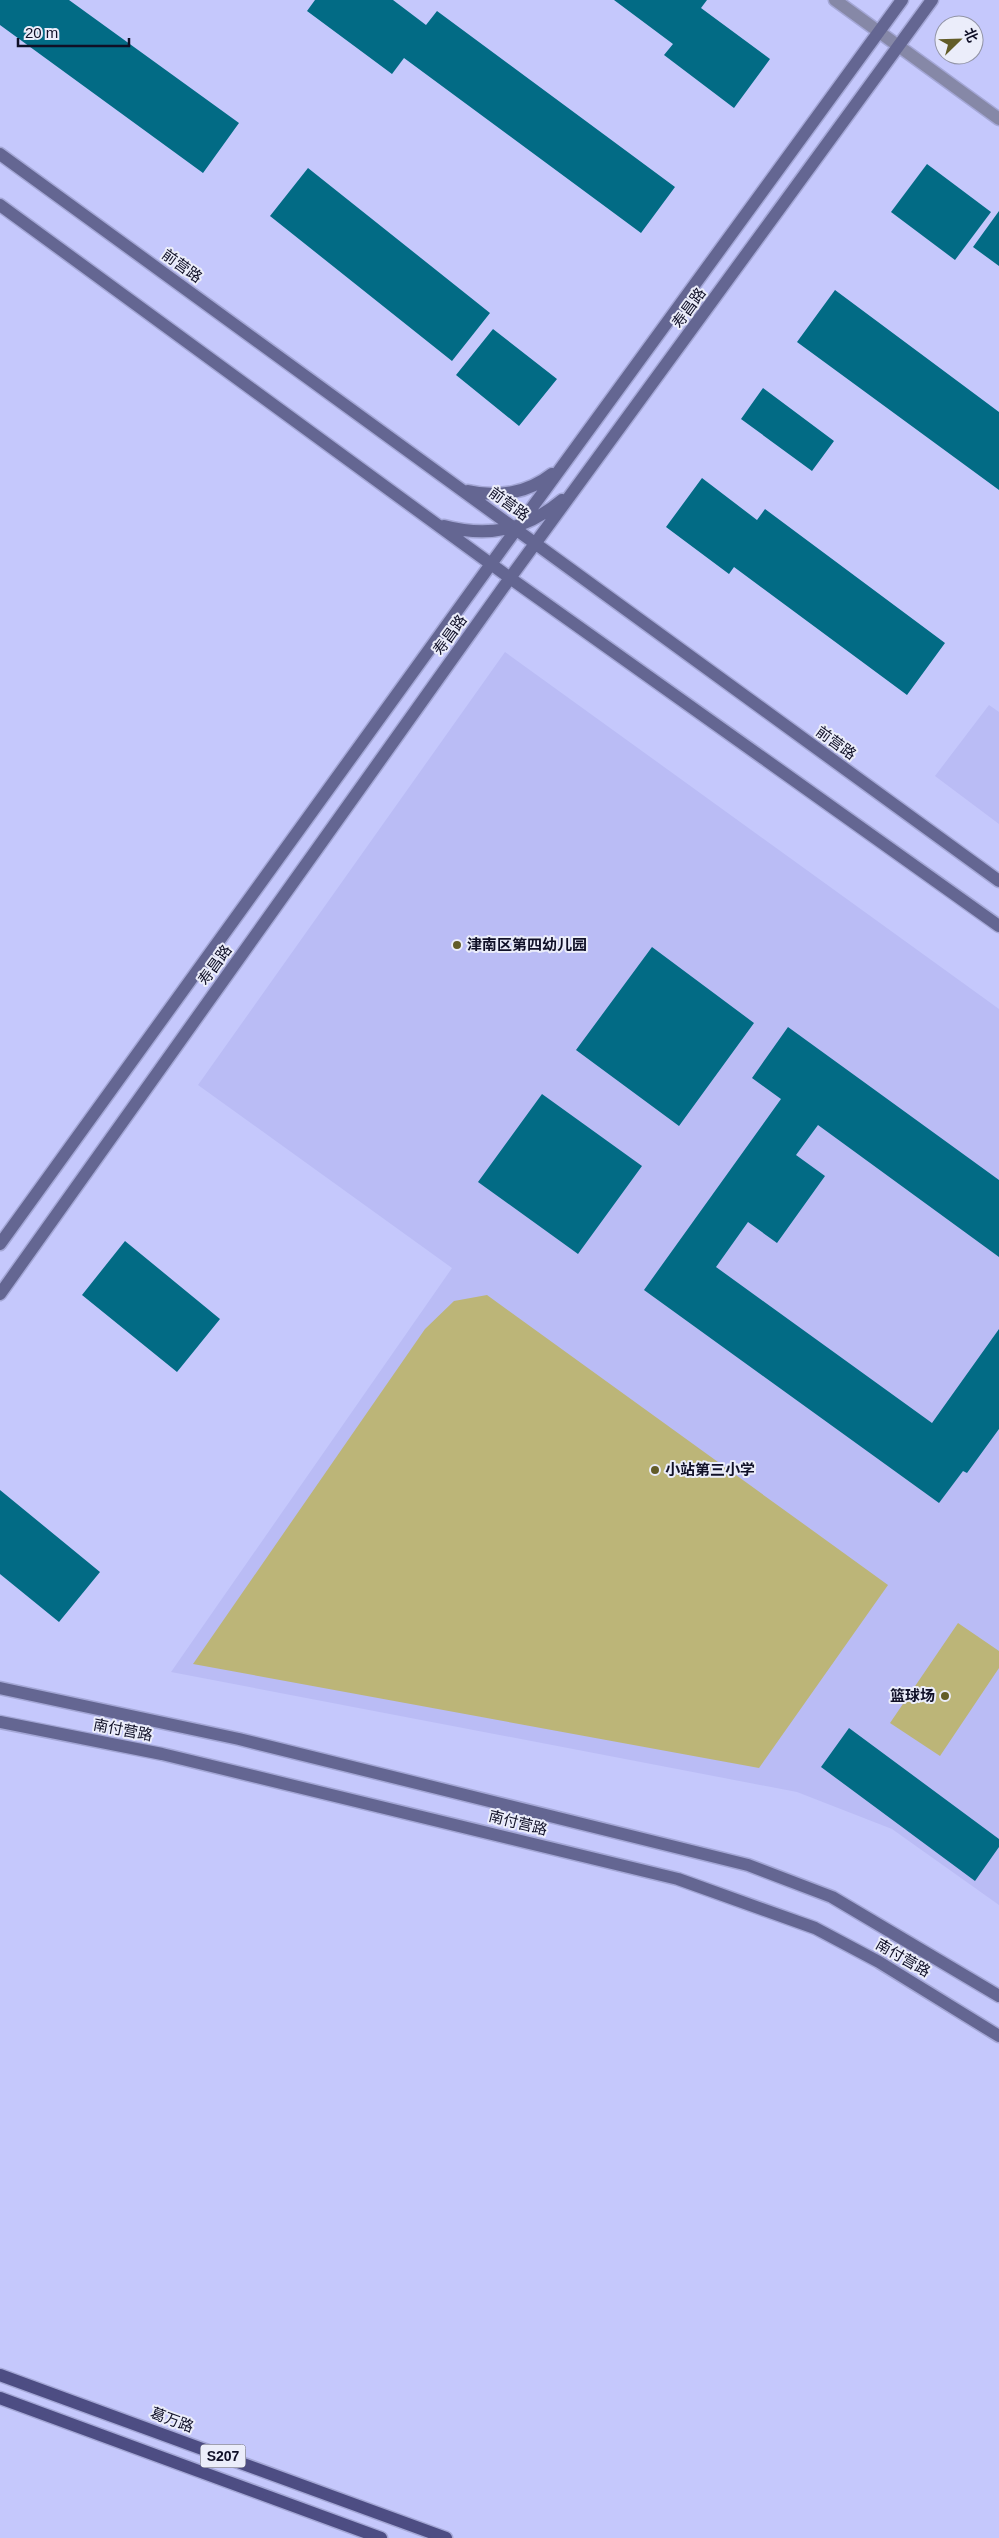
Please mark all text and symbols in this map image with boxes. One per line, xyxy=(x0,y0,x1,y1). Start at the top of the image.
scale bar xyxy=(18,15,129,47)
north arrow xyxy=(934,15,984,65)
text: 20 m xyxy=(25,24,58,41)
text: 北 xyxy=(961,25,981,44)
street label: 前营路 xyxy=(159,245,205,286)
street label: 寿昌路 xyxy=(668,285,709,331)
street label: 前营路 xyxy=(486,483,532,524)
street label: 寿昌路 xyxy=(429,612,470,658)
street label: 前营路 xyxy=(813,722,859,763)
place label: 津南区第四幼儿园 xyxy=(467,936,587,953)
marker: 津南区第四幼儿园 xyxy=(451,939,463,951)
street label: 寿昌路 xyxy=(194,942,235,988)
place label: 小站第三小学 xyxy=(665,1461,755,1478)
marker: 小站第三小学 xyxy=(649,1464,661,1476)
place label: 篮球场 xyxy=(890,1687,935,1704)
marker: 篮球场 xyxy=(939,1690,951,1702)
street label: 南付营路 xyxy=(92,1715,154,1744)
street label: 南付营路 xyxy=(487,1807,549,1838)
street label: 南付营路 xyxy=(873,1935,933,1980)
street label: 葛万路 xyxy=(148,2404,196,2435)
road number: S207 xyxy=(200,2444,246,2468)

